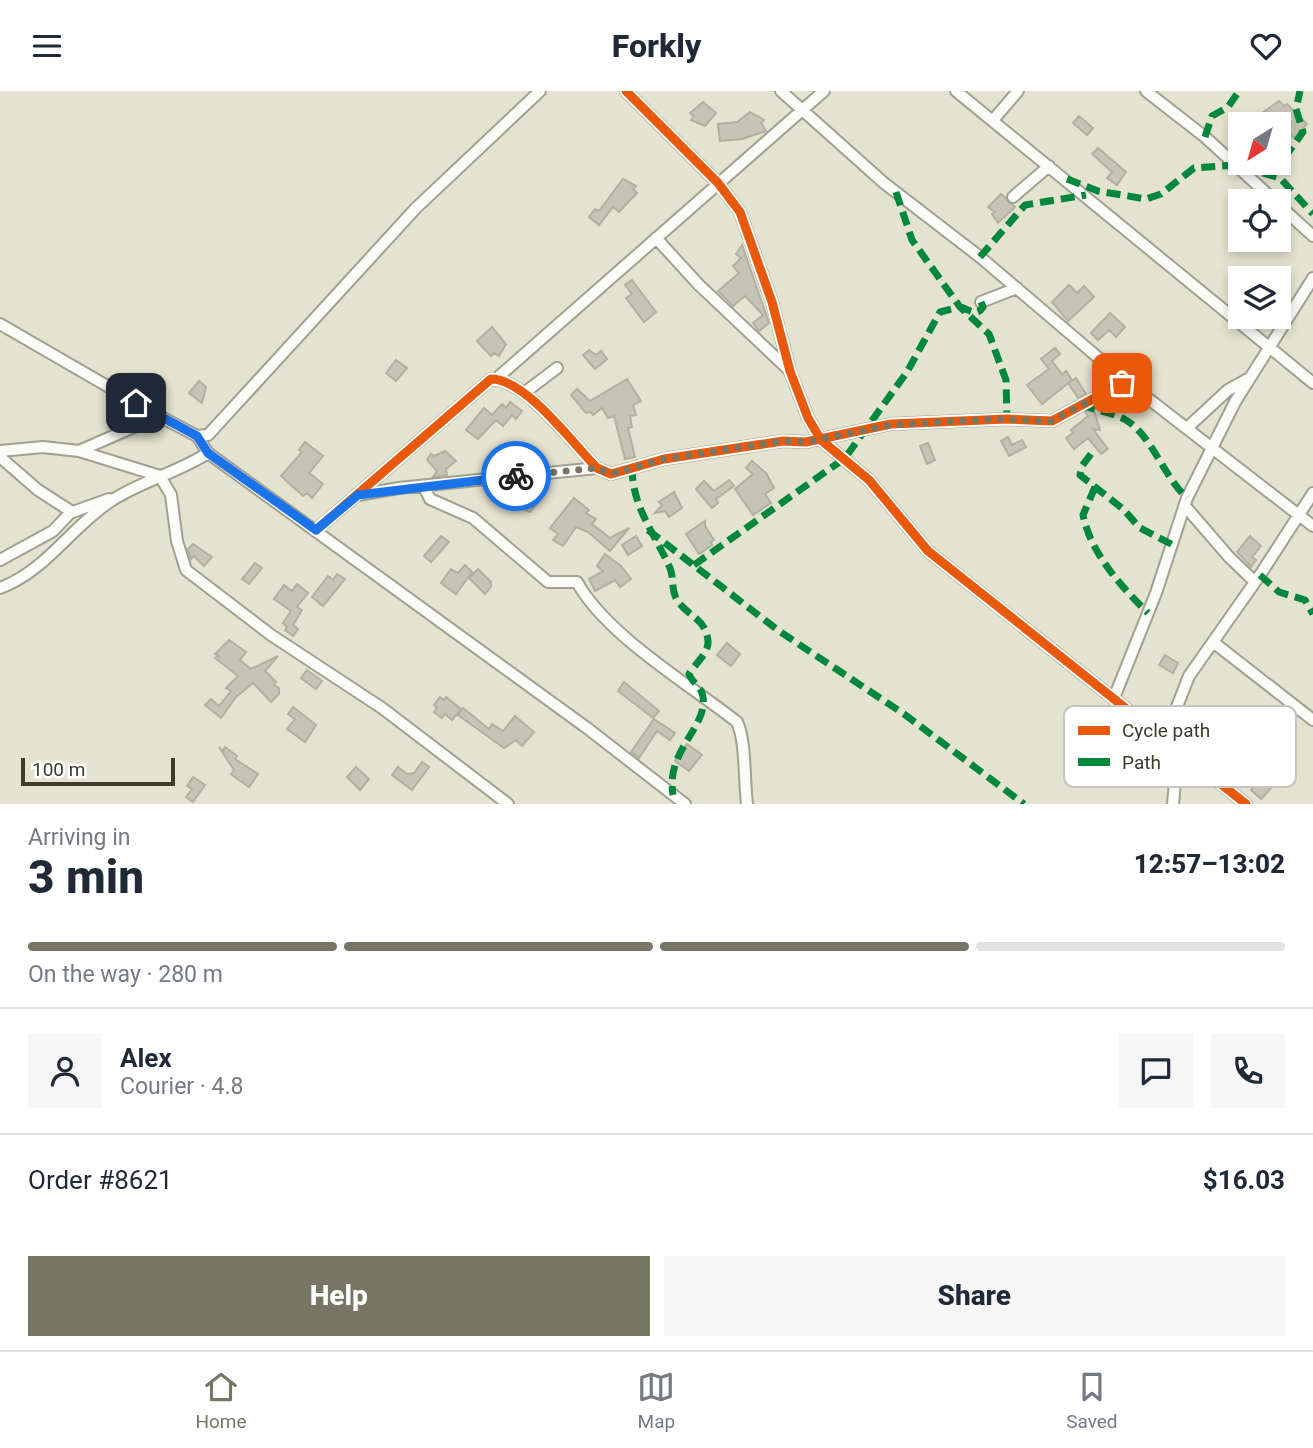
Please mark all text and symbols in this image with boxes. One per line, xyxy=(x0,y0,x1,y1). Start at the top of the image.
icon: menu xyxy=(28,27,66,65)
text: Forkly xyxy=(612,27,701,65)
icon: heart xyxy=(1247,27,1285,65)
north arrow xyxy=(1228,112,1292,175)
map controls xyxy=(1228,112,1291,329)
button: locate xyxy=(1228,189,1291,252)
button: layers xyxy=(1228,266,1291,329)
pin xyxy=(1092,353,1152,413)
icon: bag xyxy=(1103,364,1141,402)
pin xyxy=(106,373,166,433)
icon: home xyxy=(117,384,155,422)
courier xyxy=(481,441,551,511)
icon: bike xyxy=(497,457,535,495)
legend xyxy=(1064,706,1296,787)
text: Cycle path xyxy=(1122,719,1210,742)
text: Path xyxy=(1122,751,1161,774)
scale bar xyxy=(21,755,175,787)
text: 100 m xyxy=(32,758,85,781)
text: Arriving in xyxy=(28,824,131,851)
text: 12:57–13:02 xyxy=(1134,849,1285,879)
text: 3 min xyxy=(28,850,144,904)
text: On the way · 280 m xyxy=(28,961,223,988)
button: person xyxy=(28,1034,102,1108)
button: chat xyxy=(1119,1034,1193,1108)
button: phone xyxy=(1211,1034,1285,1108)
text: Alex xyxy=(120,1043,172,1073)
text: Courier · 4.8 xyxy=(120,1073,243,1100)
text: Order #8621 xyxy=(28,1165,173,1195)
text: $16.03 xyxy=(1203,1165,1285,1195)
button: Help xyxy=(28,1256,650,1336)
button: Share xyxy=(664,1256,1285,1336)
tab: Home xyxy=(195,1368,247,1433)
tab: Map xyxy=(637,1368,675,1433)
tab: Saved xyxy=(1066,1368,1118,1433)

